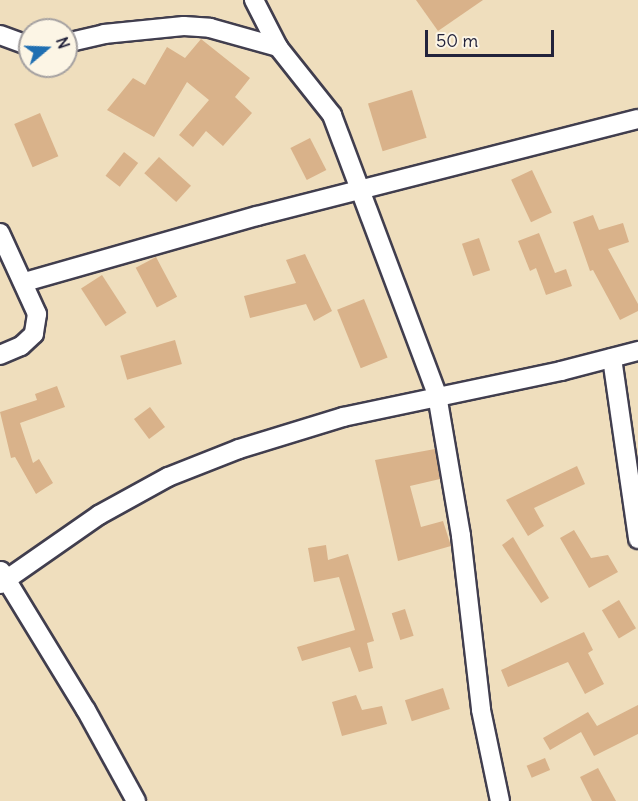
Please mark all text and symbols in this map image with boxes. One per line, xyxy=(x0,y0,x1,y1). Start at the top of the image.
north arrow xyxy=(18,18,78,78)
scale bar xyxy=(428,18,557,56)
text: 50 m xyxy=(436,29,478,52)
text: N xyxy=(52,34,74,51)

